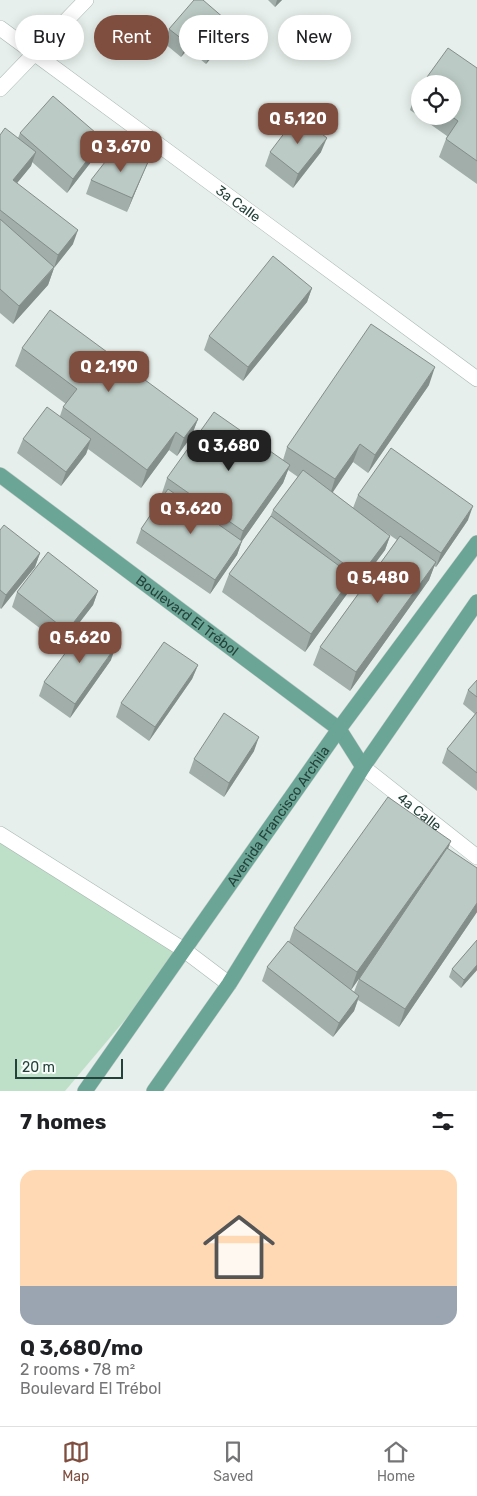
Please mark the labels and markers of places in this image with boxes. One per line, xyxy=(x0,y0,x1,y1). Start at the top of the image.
pin: Q 5,120 xyxy=(252,102,344,145)
pin: Q 3,670 xyxy=(75,130,167,173)
pin: Q 2,190 xyxy=(63,350,155,393)
pin: Q 3,680 xyxy=(183,430,275,472)
pin: Q 3,620 xyxy=(145,492,237,535)
pin: Q 5,480 xyxy=(332,562,424,604)
pin: Q 5,620 xyxy=(34,622,126,664)

